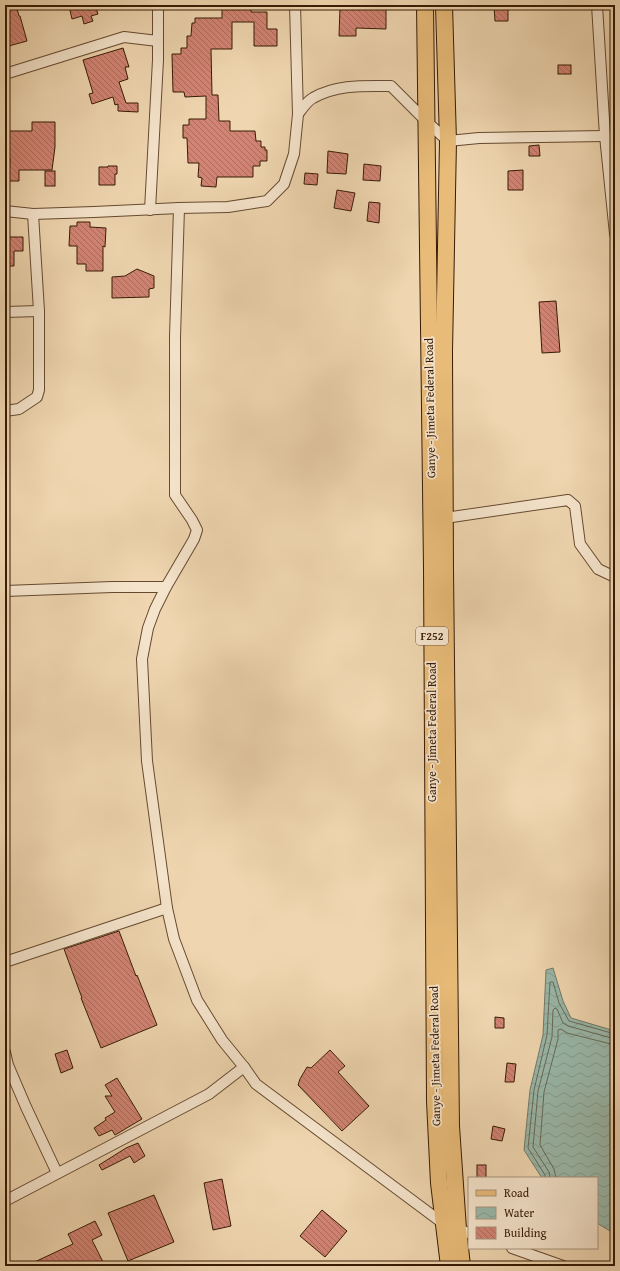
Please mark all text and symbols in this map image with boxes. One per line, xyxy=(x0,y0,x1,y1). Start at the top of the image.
street label: Ganye - Jimeta Federal Road xyxy=(420,337,439,478)
road number: F252 xyxy=(416,627,448,645)
street label: Ganye - Jimeta Federal Road xyxy=(423,661,440,802)
street label: Ganye - Jimeta Federal Road xyxy=(425,985,444,1126)
legend xyxy=(468,1177,598,1249)
text: Road xyxy=(504,1184,530,1201)
text: Water xyxy=(504,1204,534,1221)
text: Building xyxy=(504,1224,547,1241)

